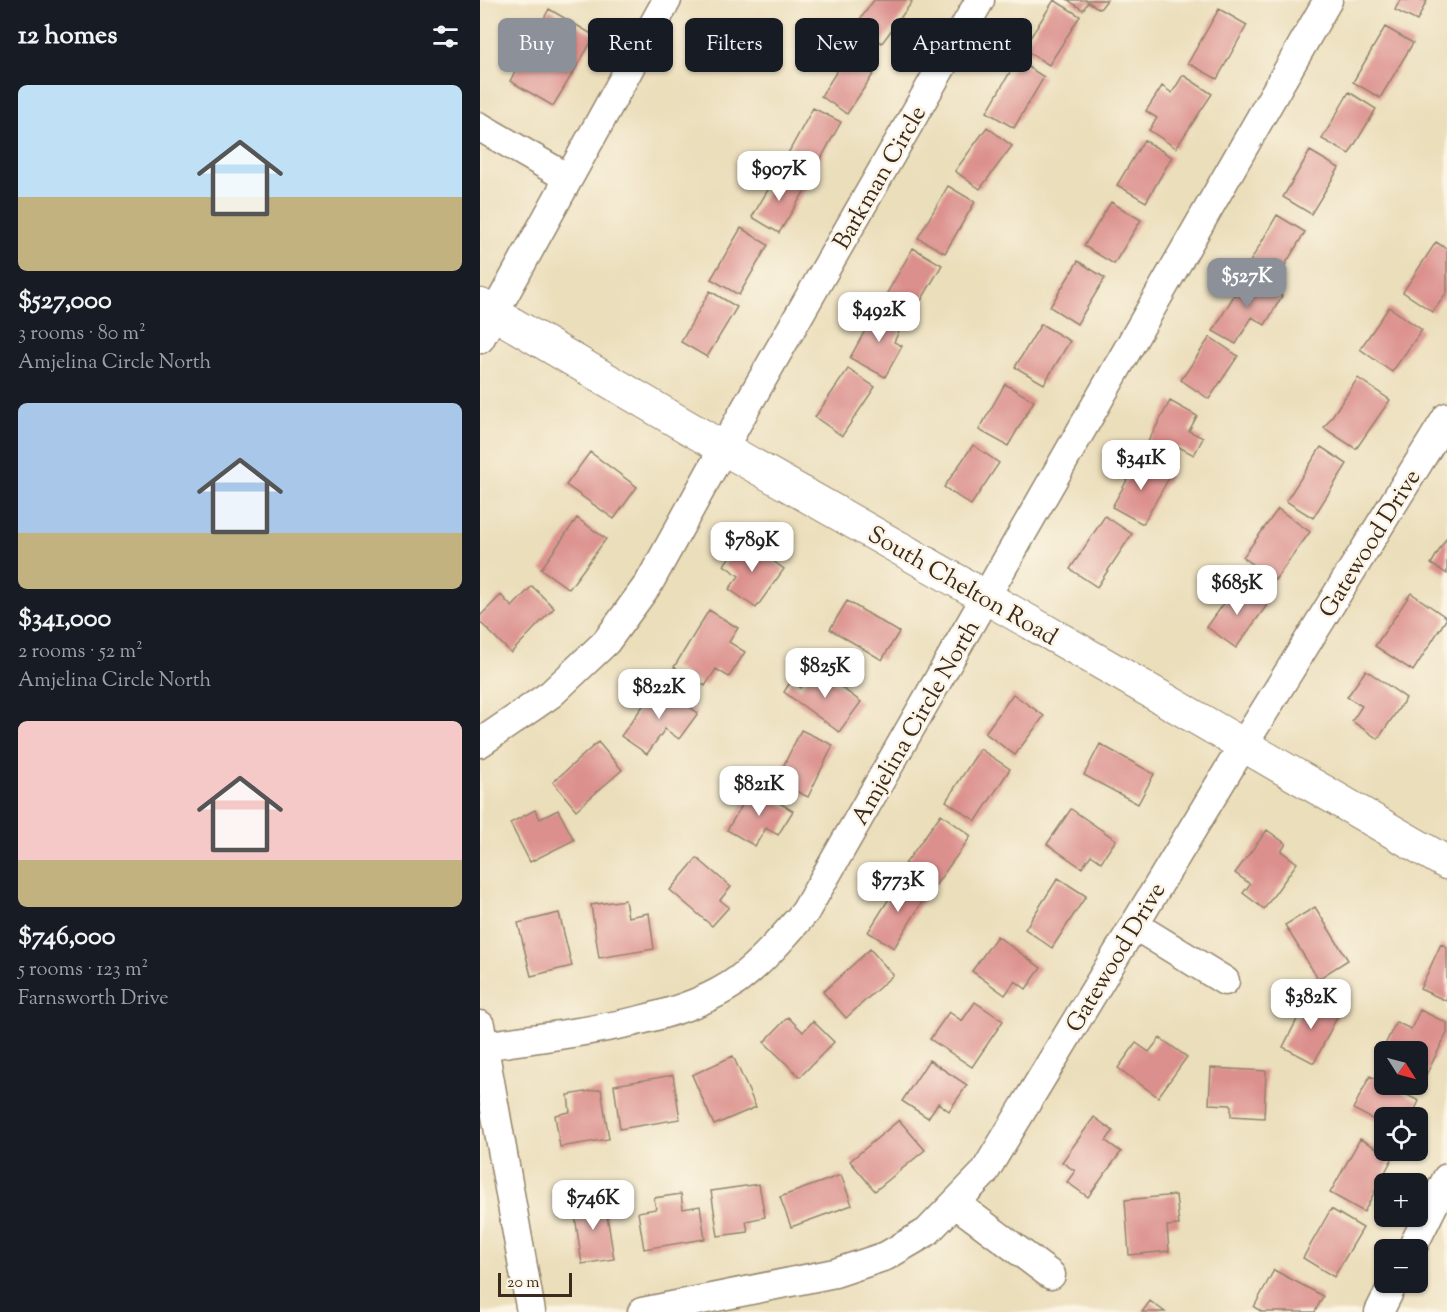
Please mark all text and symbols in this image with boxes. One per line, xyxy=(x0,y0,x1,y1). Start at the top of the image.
text: 12 homes xyxy=(18,18,117,55)
chip: Buy xyxy=(498,18,576,72)
chip: Rent xyxy=(588,18,673,72)
chip: Filters xyxy=(685,18,783,72)
chip: New xyxy=(795,18,879,72)
chip: Apartment xyxy=(891,18,1032,72)
icon: filters xyxy=(429,20,462,53)
street label: Barkman Circle xyxy=(826,100,936,256)
icon: home xyxy=(186,124,294,232)
pin: $907K xyxy=(737,151,821,202)
text: $907K xyxy=(751,156,807,185)
pin: $527K xyxy=(1205,258,1289,309)
text: $527K xyxy=(1221,263,1273,292)
text: $527,000 xyxy=(18,283,112,320)
pin: $492K xyxy=(837,292,921,343)
text: $492K xyxy=(852,297,906,326)
text: 3 rooms · 80 m² xyxy=(18,320,146,349)
text: Amjelina Circle North xyxy=(18,349,211,378)
pin: $341K xyxy=(1099,440,1183,491)
icon: home xyxy=(186,442,294,550)
text: $341K xyxy=(1116,445,1166,474)
street label: Gatewood Drive xyxy=(1311,463,1430,625)
street label: South Chelton Road xyxy=(861,519,1064,655)
pin: $789K xyxy=(710,522,794,573)
text: $789K xyxy=(725,527,779,556)
pin: $685K xyxy=(1195,565,1279,616)
text: $685K xyxy=(1211,570,1263,599)
text: $341,000 xyxy=(18,601,111,638)
street label: Amjelina Circle North xyxy=(844,614,989,832)
text: 2 rooms · 52 m² xyxy=(18,638,143,667)
pin: $825K xyxy=(783,648,867,699)
text: $825K xyxy=(799,653,851,682)
text: Amjelina Circle North xyxy=(18,667,211,696)
pin: $822K xyxy=(617,669,701,720)
text: $822K xyxy=(632,674,686,703)
icon: home xyxy=(186,760,294,868)
pin: $821K xyxy=(717,766,801,817)
text: $821K xyxy=(733,771,785,800)
pin: $773K xyxy=(856,862,940,913)
text: $773K xyxy=(871,867,925,896)
street label: Gatewood Drive xyxy=(1059,877,1175,1039)
text: $746,000 xyxy=(18,919,115,956)
text: 5 rooms · 123 m² xyxy=(18,956,148,985)
pin: $382K xyxy=(1269,979,1353,1030)
text: $382K xyxy=(1285,984,1337,1013)
text: Farnsworth Drive xyxy=(18,985,169,1014)
north arrow xyxy=(1374,1041,1428,1095)
map controls xyxy=(1374,1041,1428,1293)
button: locate xyxy=(1374,1107,1428,1161)
button: + xyxy=(1374,1173,1428,1227)
pin: $746K xyxy=(551,1180,635,1231)
text: $746K xyxy=(566,1185,620,1214)
button: − xyxy=(1374,1239,1428,1293)
scale bar xyxy=(498,1270,572,1298)
text: 20 m xyxy=(507,1272,540,1295)

